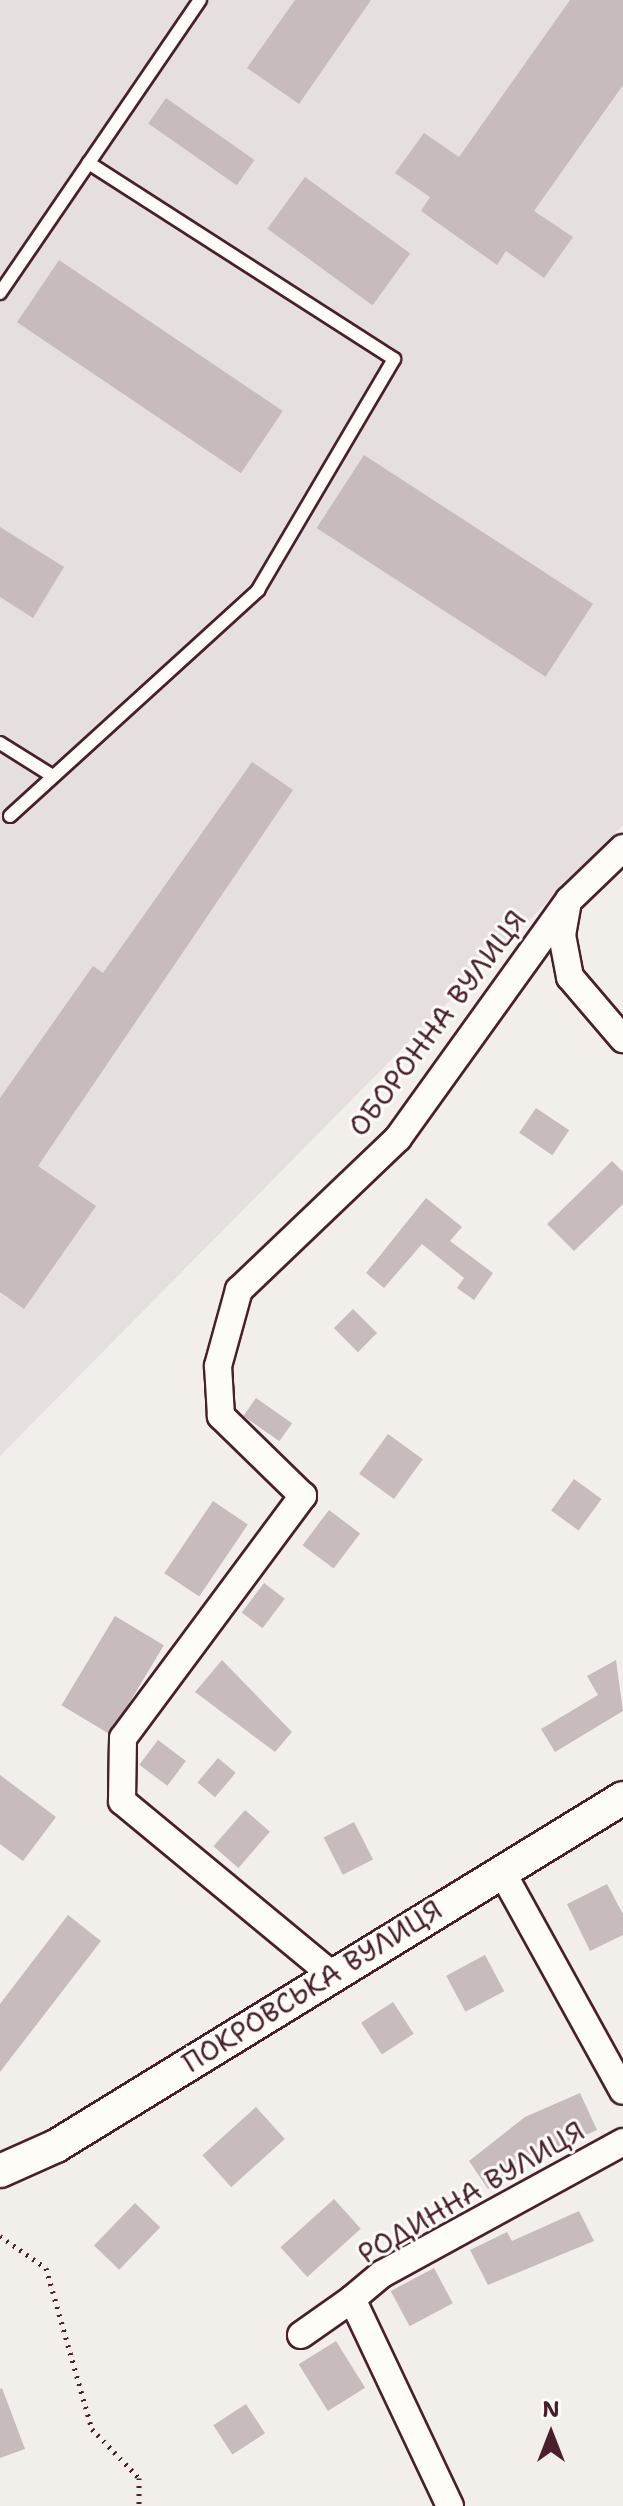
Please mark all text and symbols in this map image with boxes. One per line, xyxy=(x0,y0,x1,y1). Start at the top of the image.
street label: ОБОРОННА ВУЛИЦЯ xyxy=(341,903,533,1143)
street label: ПОКРОВСЬКА ВУЛИЦЯ xyxy=(176,1892,448,2080)
street label: РОДИННА ВУЛИЦЯ xyxy=(352,2113,590,2271)
north arrow xyxy=(511,2394,591,2474)
text: N xyxy=(542,2395,560,2424)

